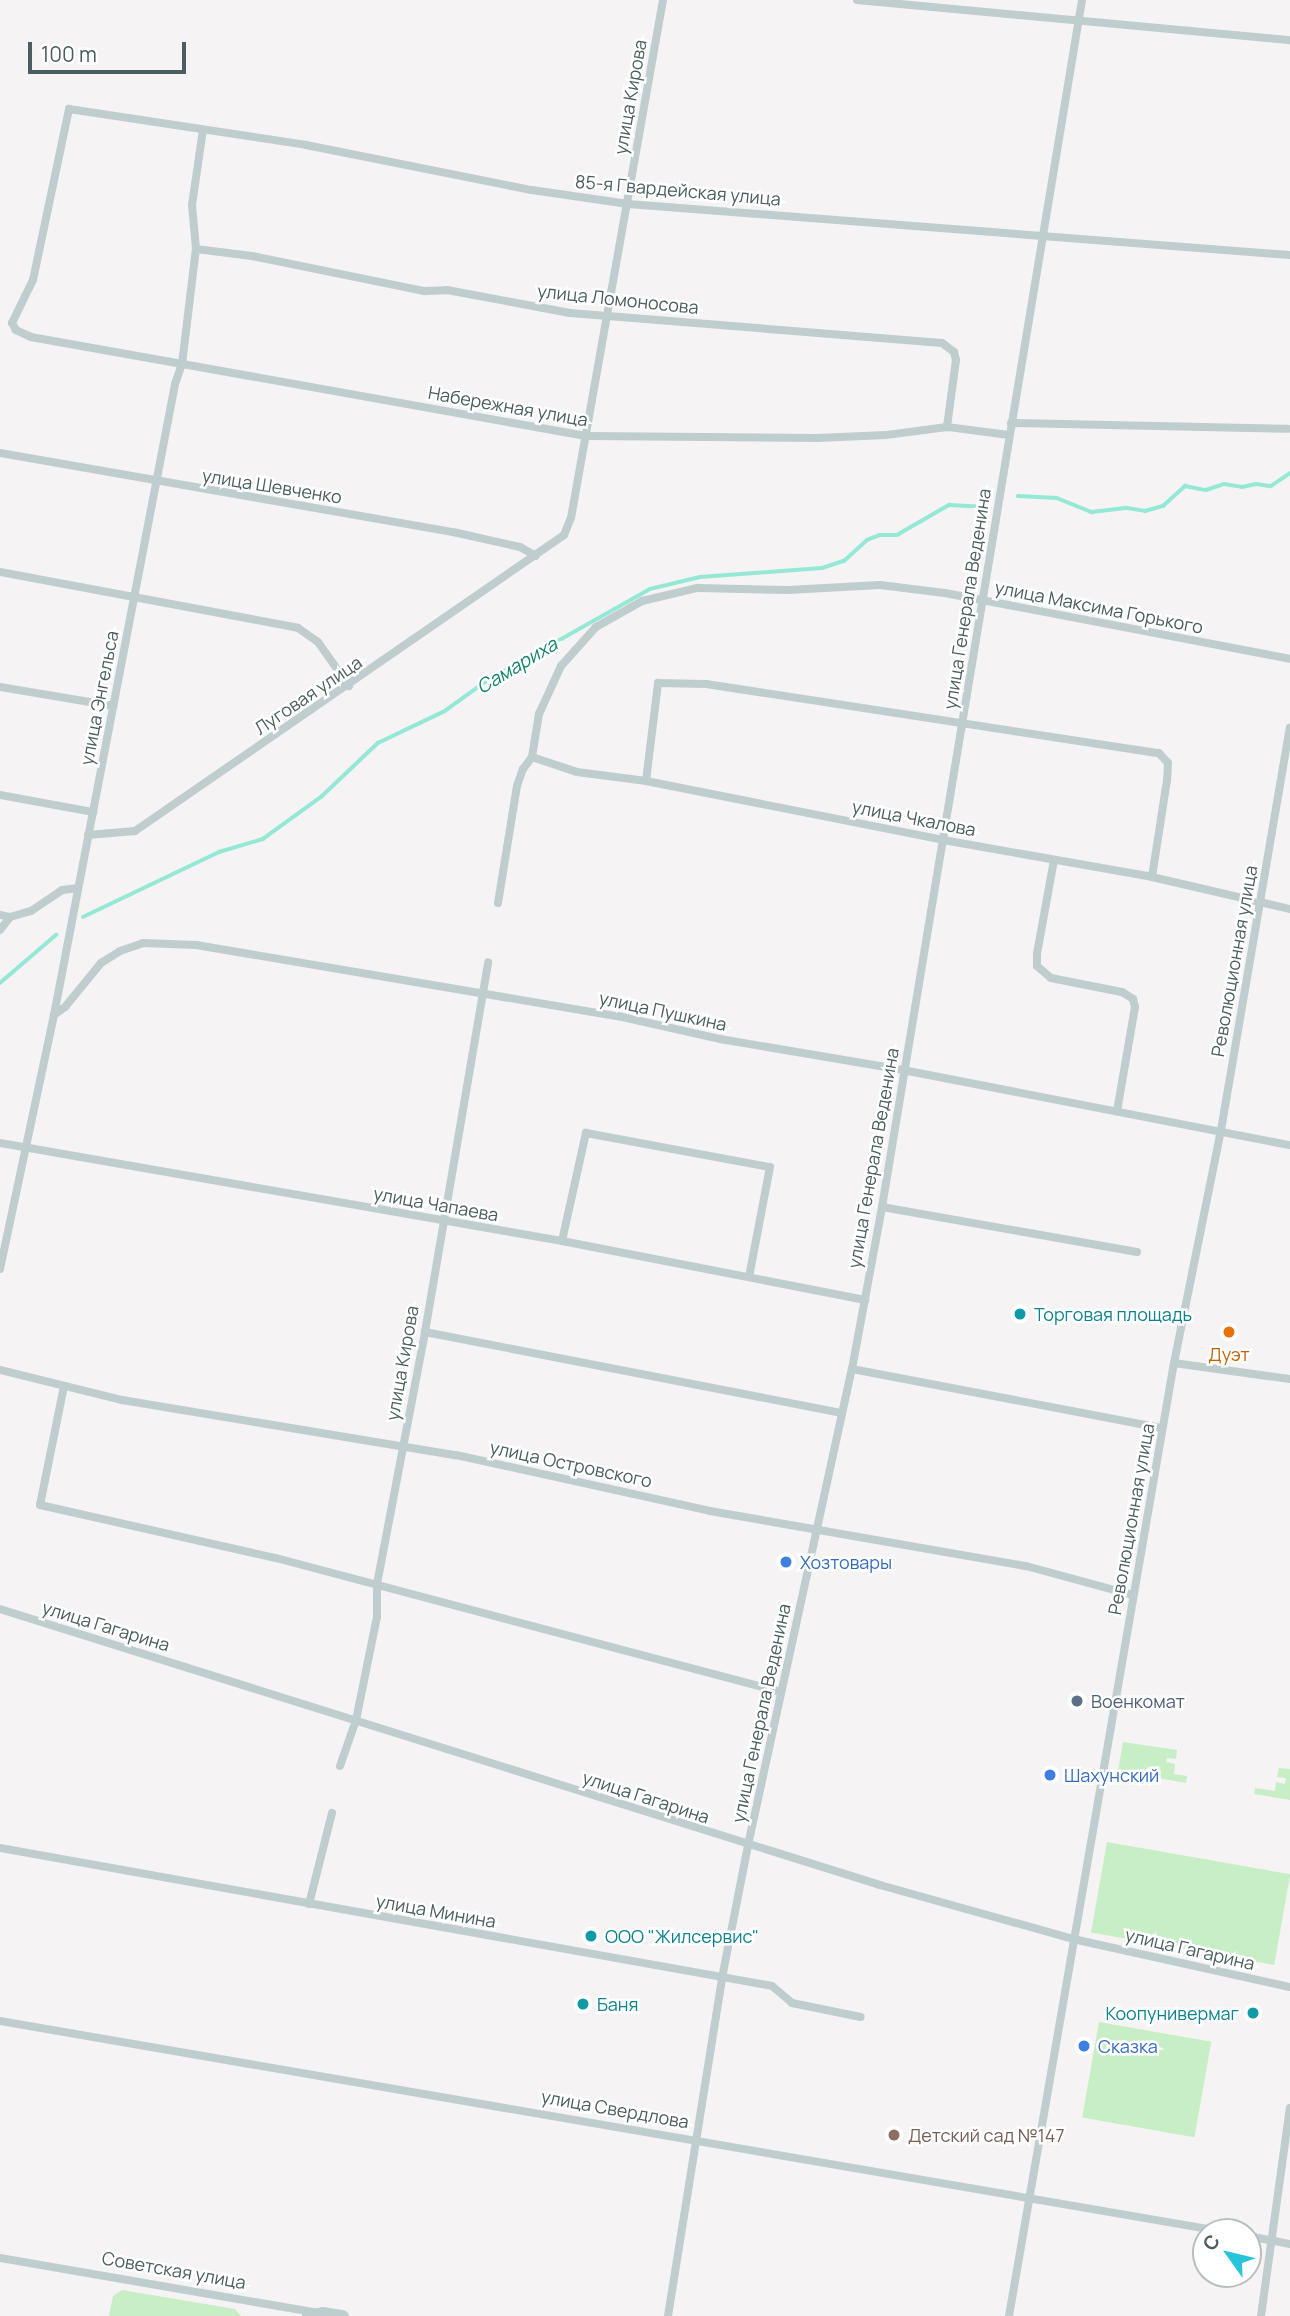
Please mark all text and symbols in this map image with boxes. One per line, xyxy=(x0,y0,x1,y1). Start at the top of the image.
scale bar xyxy=(32,28,189,72)
street label: улица Кирова xyxy=(609,38,651,156)
text: 100 m xyxy=(41,40,97,68)
street label: 85-я Гвардейская улица xyxy=(574,170,782,210)
street label: улица Ломоносова xyxy=(536,280,700,318)
street label: Набережная улица xyxy=(426,381,590,431)
street label: улица Шевченко xyxy=(201,464,343,508)
street label: улица Генерала Веденина xyxy=(939,487,995,711)
street label: улица Максима Горького xyxy=(993,576,1205,638)
street label: улица Энгельса xyxy=(75,629,123,767)
water label: Самариха xyxy=(473,633,561,699)
street label: Луговая улица xyxy=(250,651,366,739)
street label: улица Чкалова xyxy=(850,795,978,841)
street label: Революционная улица xyxy=(1207,864,1261,1058)
street label: улица Пушкина xyxy=(597,987,729,1035)
street label: улица Генерала Веденина xyxy=(843,1046,903,1270)
street label: улица Чапаева xyxy=(372,1182,500,1226)
place label: Торговая площадь xyxy=(1034,1303,1192,1325)
street label: улица Кирова xyxy=(381,1304,423,1422)
marker: Торговая площадь xyxy=(1012,1306,1028,1322)
marker: Дуэт xyxy=(1221,1324,1237,1340)
place label: Дуэт xyxy=(1208,1343,1250,1365)
street label: Революционная улица xyxy=(1104,1422,1158,1616)
street label: улица Островского xyxy=(488,1436,654,1492)
place label: Хозтовары xyxy=(800,1551,892,1573)
marker: Хозтовары xyxy=(778,1554,794,1570)
street label: улица Гагарина xyxy=(40,1596,172,1656)
street label: улица Генерала Веденина xyxy=(727,1602,795,1824)
place label: Военкомат xyxy=(1091,1690,1185,1712)
marker: Военкомат xyxy=(1069,1693,1085,1709)
place label: Шахунский xyxy=(1064,1764,1159,1786)
street label: улица Гагарина xyxy=(580,1766,712,1828)
marker: Шахунский xyxy=(1042,1767,1058,1783)
street label: улица Минина xyxy=(374,1890,498,1932)
street label: улица Гагарина xyxy=(1123,1924,1257,1974)
place label: ООО "Жилсервис" xyxy=(605,1925,759,1947)
marker: ООО "Жилсервис" xyxy=(583,1928,599,1944)
place label: Баня xyxy=(597,1993,638,2015)
marker: Баня xyxy=(575,1996,591,2012)
place label: Коопунивермаг xyxy=(1105,2002,1239,2024)
marker: Коопунивермаг xyxy=(1245,2005,1261,2021)
place label: Сказка xyxy=(1098,2035,1158,2057)
marker: Сказка xyxy=(1076,2038,1092,2054)
street label: улица Свердлова xyxy=(539,2085,691,2133)
place label: Детский сад №147 xyxy=(908,2124,1064,2146)
marker: Детский сад №147 xyxy=(886,2127,902,2143)
north arrow xyxy=(1192,2218,1262,2288)
text: С xyxy=(1197,2229,1226,2255)
street label: Советская улица xyxy=(100,2247,248,2293)

